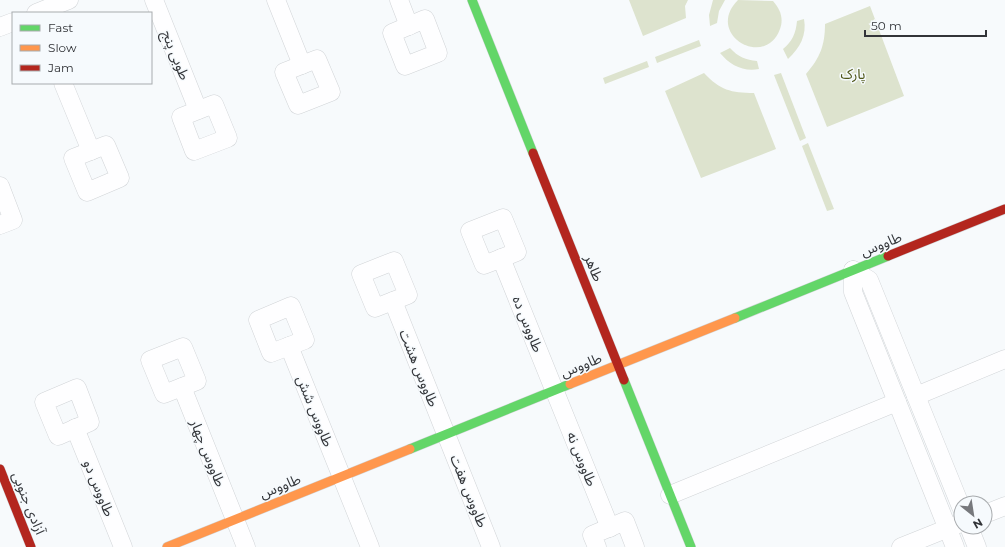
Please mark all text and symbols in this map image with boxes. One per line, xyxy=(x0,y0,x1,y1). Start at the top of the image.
legend xyxy=(12,12,152,84)
scale bar xyxy=(865,12,986,38)
text: 50 m xyxy=(871,18,902,33)
text: Fast xyxy=(48,20,73,35)
street label: طوبی پنج xyxy=(156,28,194,83)
text: Slow xyxy=(48,40,77,55)
text: Jam xyxy=(47,60,74,75)
park label: پارک xyxy=(840,65,866,84)
street label: طاووس xyxy=(858,228,904,260)
street label: طاهر xyxy=(580,251,607,284)
street label: طاووس ده xyxy=(509,293,547,355)
street label: طاووس هشت xyxy=(395,327,443,409)
street label: طاووس xyxy=(558,349,604,381)
street label: طاووس شش xyxy=(293,373,337,449)
street label: طاووس چهار xyxy=(185,416,230,490)
street label: طاووس نه xyxy=(563,429,601,489)
street label: طاووس هفت xyxy=(446,452,492,530)
street label: طاووس دو xyxy=(79,457,119,519)
street label: آزادی جنوبی xyxy=(8,469,50,538)
street label: طاووس xyxy=(257,470,303,502)
north arrow xyxy=(953,495,993,535)
text: N xyxy=(971,515,985,532)

